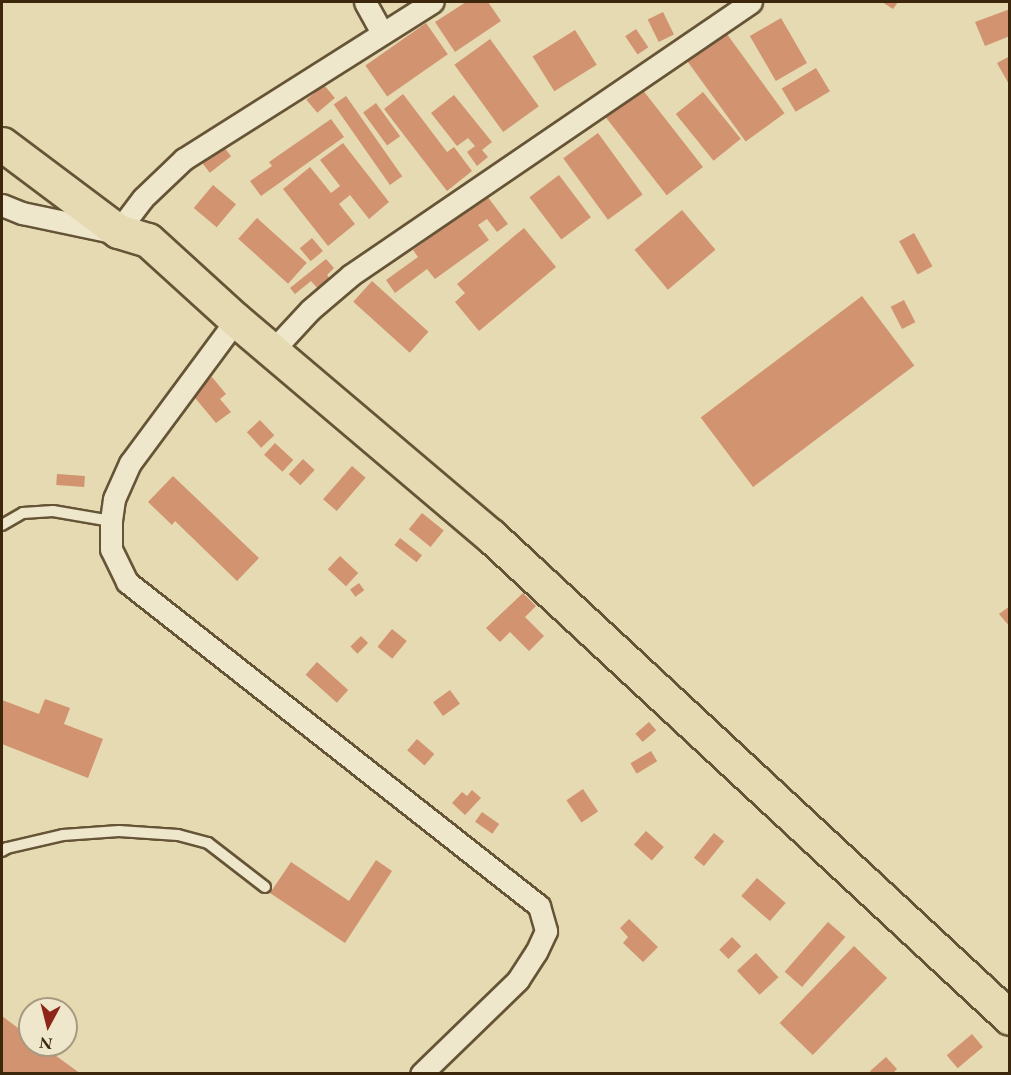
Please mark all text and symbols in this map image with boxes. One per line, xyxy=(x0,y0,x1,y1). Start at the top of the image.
north arrow xyxy=(18,997,78,1057)
text: N xyxy=(38,1032,54,1055)

